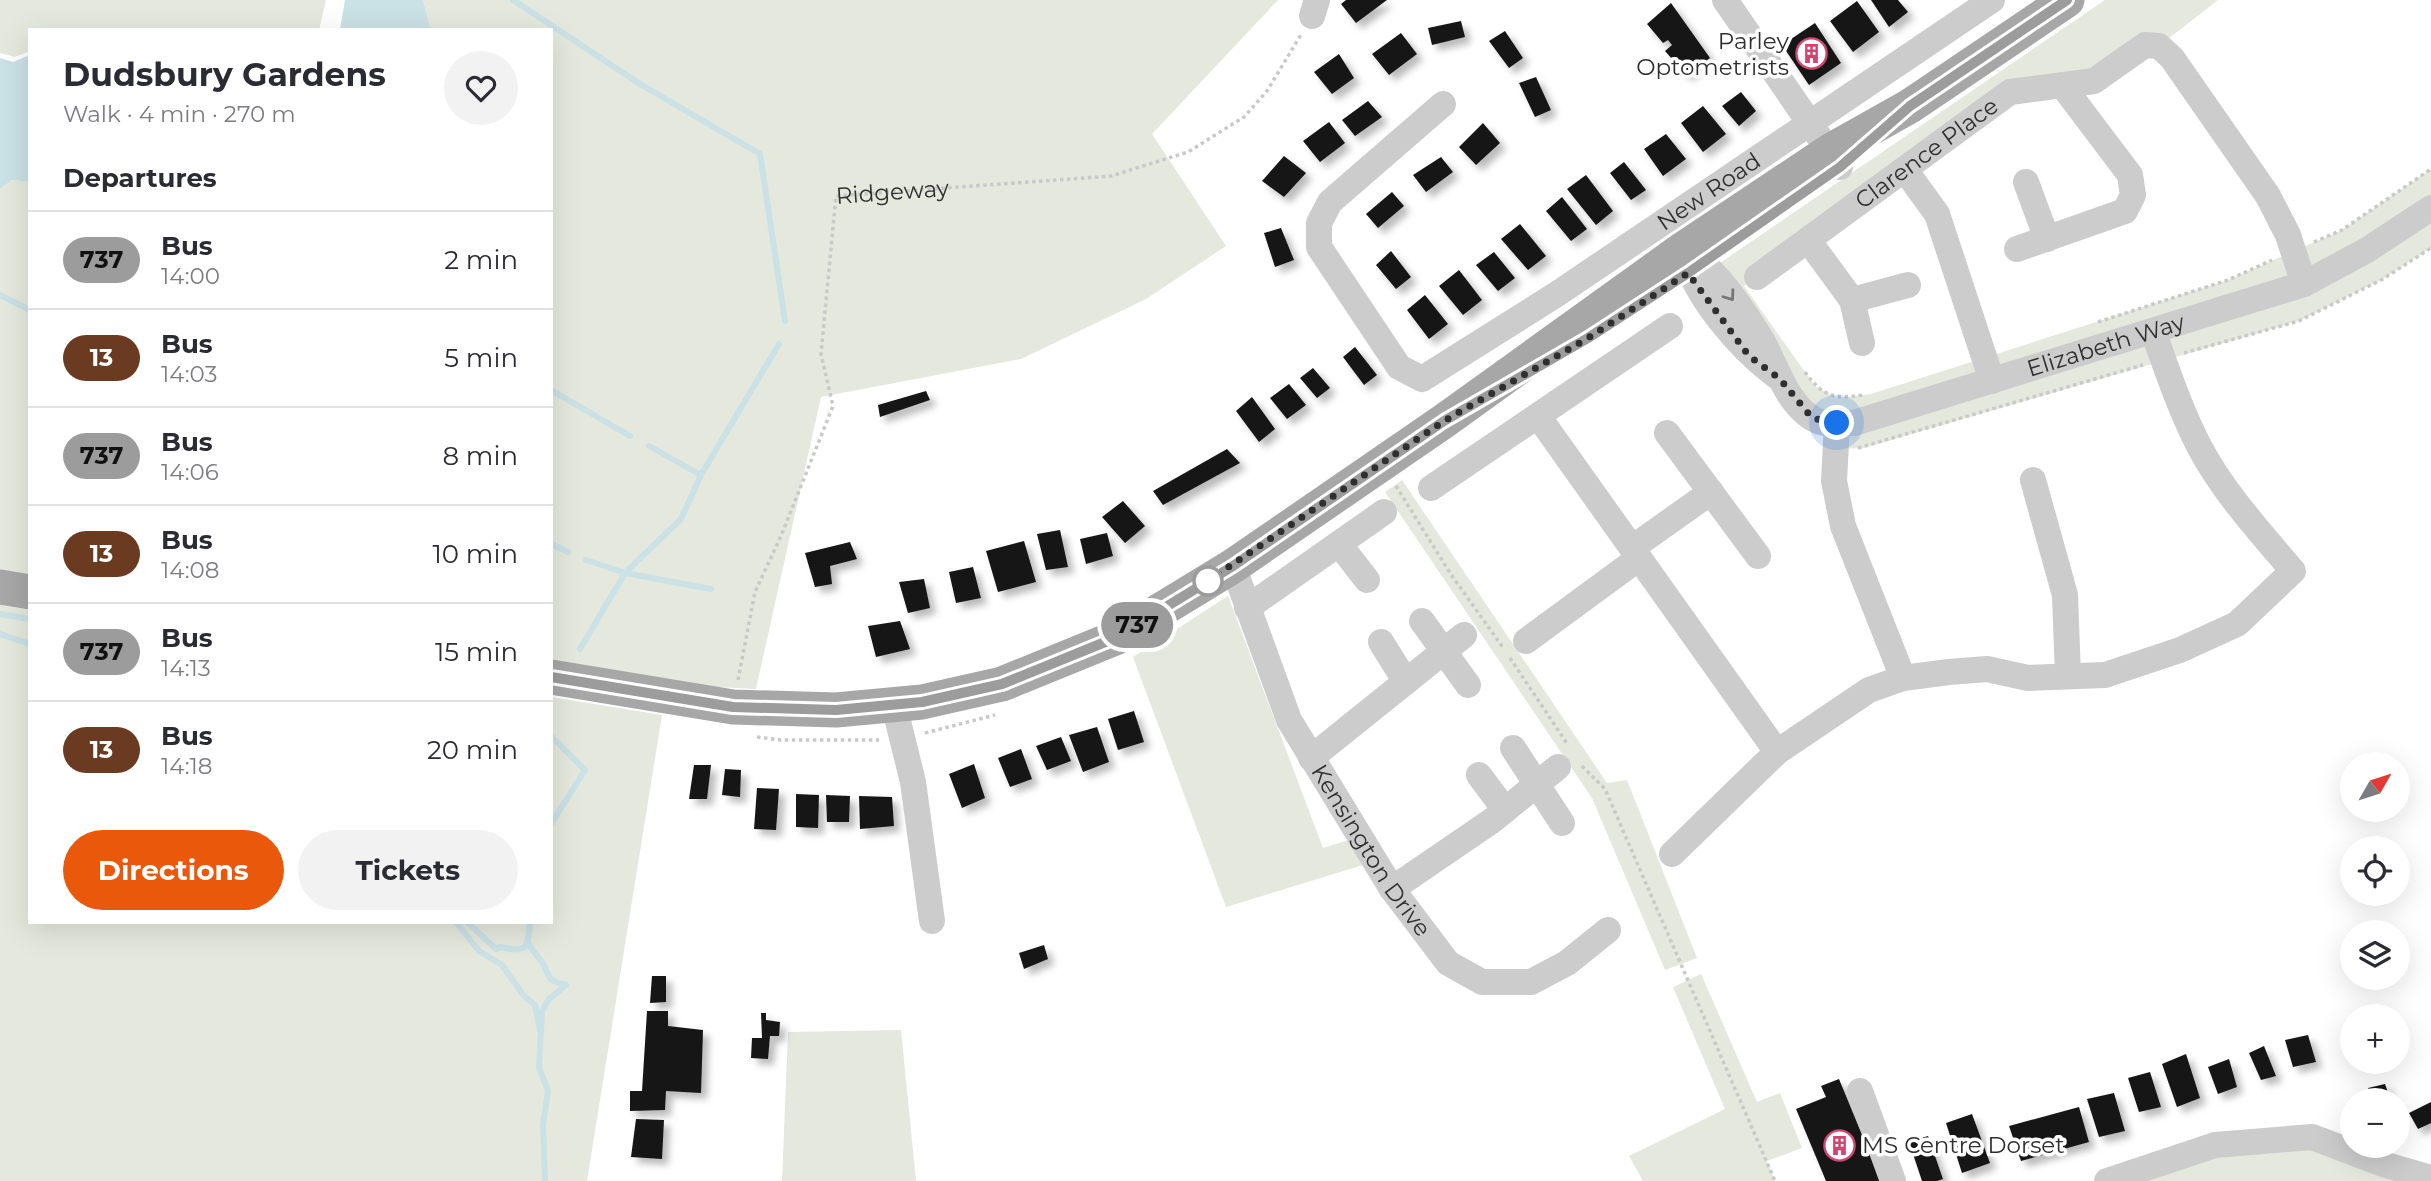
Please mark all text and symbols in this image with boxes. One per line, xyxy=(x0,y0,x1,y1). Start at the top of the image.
place label: Parley Optometrists xyxy=(1636,27,1790,81)
building icon: Parley Optometrists xyxy=(1795,37,1829,71)
button: heart xyxy=(444,51,518,125)
text: Dudsbury Gardens xyxy=(63,54,386,94)
street label: Clarence Place xyxy=(1850,92,2003,215)
text: Walk · 4 min · 270 m xyxy=(63,100,296,128)
street label: New Road xyxy=(1652,147,1766,236)
text: Departures xyxy=(63,162,217,194)
street label: Ridgeway xyxy=(835,174,950,210)
text: Bus xyxy=(161,230,213,262)
text: 2 min xyxy=(444,244,518,276)
text: 737 xyxy=(80,245,123,274)
text: 14:00 xyxy=(161,262,220,290)
one-way arrow xyxy=(1722,288,1734,301)
street label: Elizabeth Way xyxy=(2024,308,2188,383)
text: Bus xyxy=(161,328,213,360)
text: 5 min xyxy=(444,342,518,374)
text: 13 xyxy=(90,343,113,372)
text: 14:03 xyxy=(161,360,218,388)
your location xyxy=(1819,405,1854,440)
text: Bus xyxy=(161,426,213,458)
text: 8 min xyxy=(442,440,518,472)
text: 737 xyxy=(80,441,123,470)
text: 14:06 xyxy=(161,458,219,486)
text: Bus xyxy=(161,524,213,556)
text: 10 min xyxy=(432,538,518,570)
text: 13 xyxy=(90,539,113,568)
text: 14:08 xyxy=(161,556,219,584)
unlabelled marker xyxy=(1193,566,1223,596)
line badge: 737 xyxy=(1097,602,1177,648)
text: 737 xyxy=(1115,610,1159,639)
text: Bus xyxy=(161,622,213,654)
text: 15 min xyxy=(435,636,518,668)
text: 737 xyxy=(80,637,123,666)
text: 14:13 xyxy=(161,654,211,682)
text: Bus xyxy=(161,720,213,752)
text: 20 min xyxy=(427,734,518,766)
text: 13 xyxy=(90,735,113,764)
text: 14:18 xyxy=(161,752,213,780)
north arrow xyxy=(2340,752,2410,822)
map controls xyxy=(2340,752,2410,1158)
street label: Kensington Drive xyxy=(1305,759,1437,942)
button: Directions xyxy=(63,830,284,910)
button: Tickets xyxy=(298,830,518,910)
button: locate xyxy=(2340,836,2410,906)
button: layers xyxy=(2340,920,2410,990)
button: + xyxy=(2340,1004,2410,1074)
button: − xyxy=(2340,1088,2410,1158)
building icon: MS Centre Dorset xyxy=(1822,1128,1856,1162)
place label: MS Centre Dorset xyxy=(1862,1131,2065,1159)

